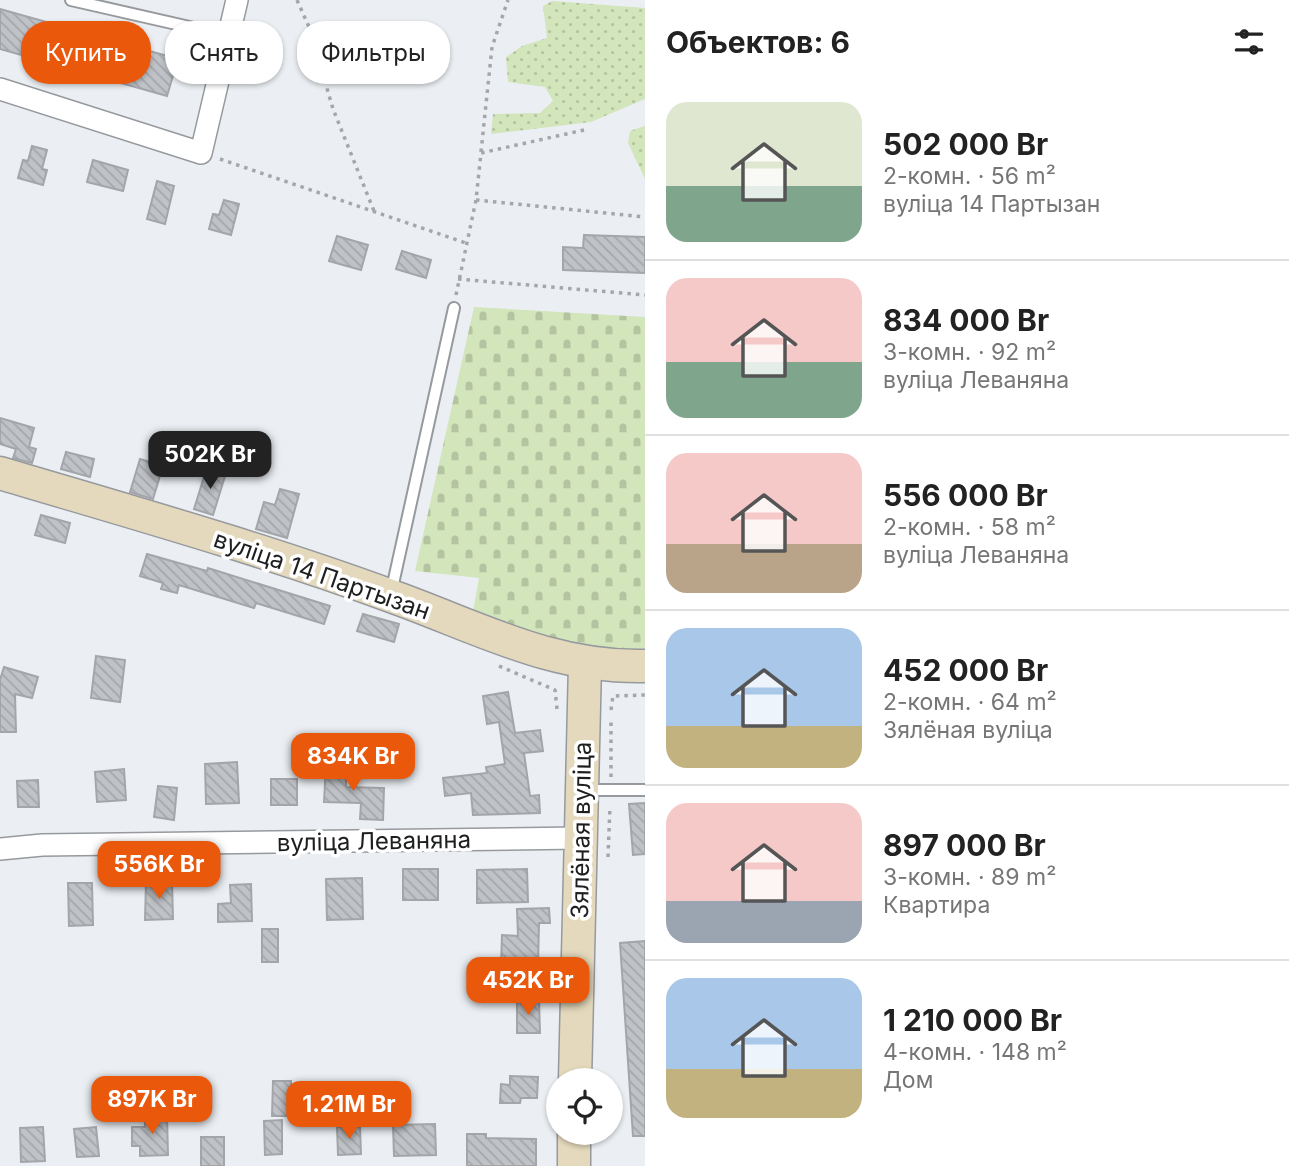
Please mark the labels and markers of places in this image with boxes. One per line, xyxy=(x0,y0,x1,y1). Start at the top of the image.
pin: 502K Br xyxy=(145,432,275,491)
pin: 834K Br xyxy=(288,734,418,793)
pin: 556K Br xyxy=(94,842,224,901)
pin: 452K Br xyxy=(463,958,593,1017)
pin: 897K Br xyxy=(87,1076,217,1136)
pin: 1.21M Br xyxy=(277,1082,421,1141)

